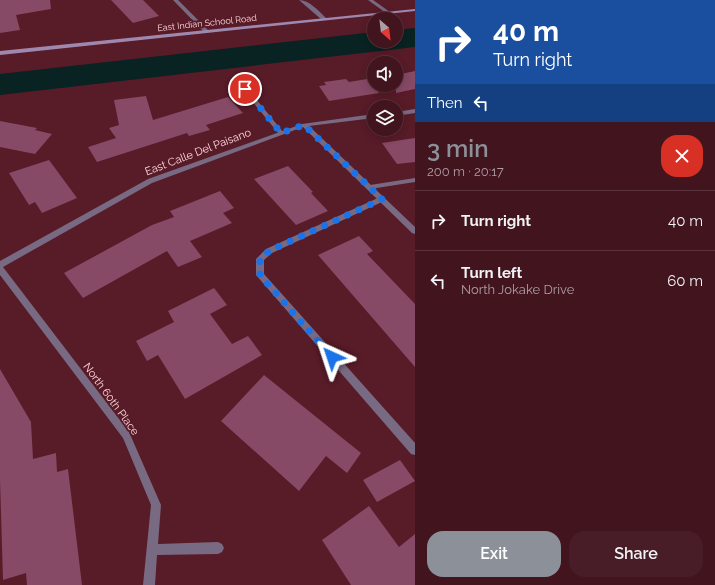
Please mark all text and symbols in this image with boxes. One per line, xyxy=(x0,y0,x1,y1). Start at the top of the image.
north arrow xyxy=(367,12,403,48)
map controls xyxy=(367,12,403,136)
street label: East Indian School Road xyxy=(157,13,258,33)
text: 40 m xyxy=(493,15,559,48)
icon: right xyxy=(427,16,479,68)
text: Turn right xyxy=(493,49,572,70)
button: sound xyxy=(367,56,403,92)
pin xyxy=(228,72,262,106)
icon: arrive xyxy=(234,78,256,100)
icon: left xyxy=(470,92,492,114)
text: Then xyxy=(427,94,462,112)
button: layers xyxy=(367,100,403,136)
street label: East Calle Del Paisano xyxy=(143,126,253,178)
text: 3 min xyxy=(427,134,489,163)
button: close xyxy=(661,135,703,177)
text: 200 m · 20:17 xyxy=(427,164,504,179)
icon: right xyxy=(427,210,449,232)
text: Turn right xyxy=(461,212,531,230)
text: 40 m xyxy=(668,212,703,230)
text: Turn left xyxy=(461,264,522,282)
icon: left xyxy=(427,270,449,292)
text: 60 m xyxy=(667,272,703,290)
text: North Jokake Drive xyxy=(461,282,574,297)
position arrow xyxy=(311,336,353,378)
street label: North 60th Place xyxy=(80,360,142,438)
button: Exit xyxy=(427,531,561,577)
button: Share xyxy=(569,531,703,577)

